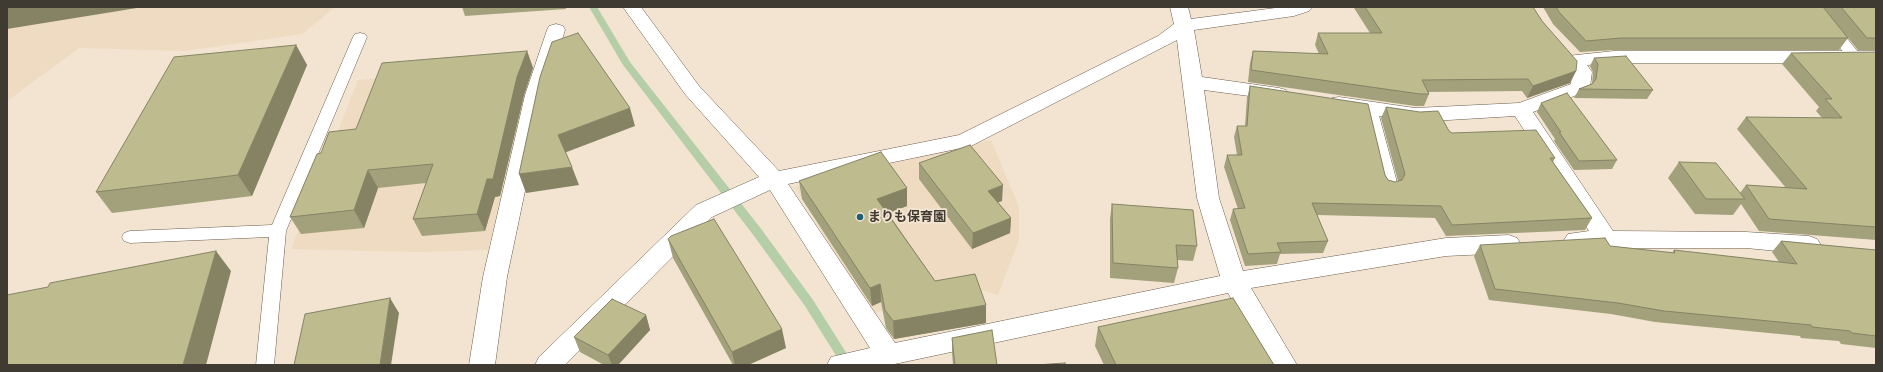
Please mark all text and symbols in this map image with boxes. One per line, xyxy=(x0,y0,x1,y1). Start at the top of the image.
place label: まりも保育園 xyxy=(868,209,946,225)
marker: まりも保育園 xyxy=(855,212,865,222)

